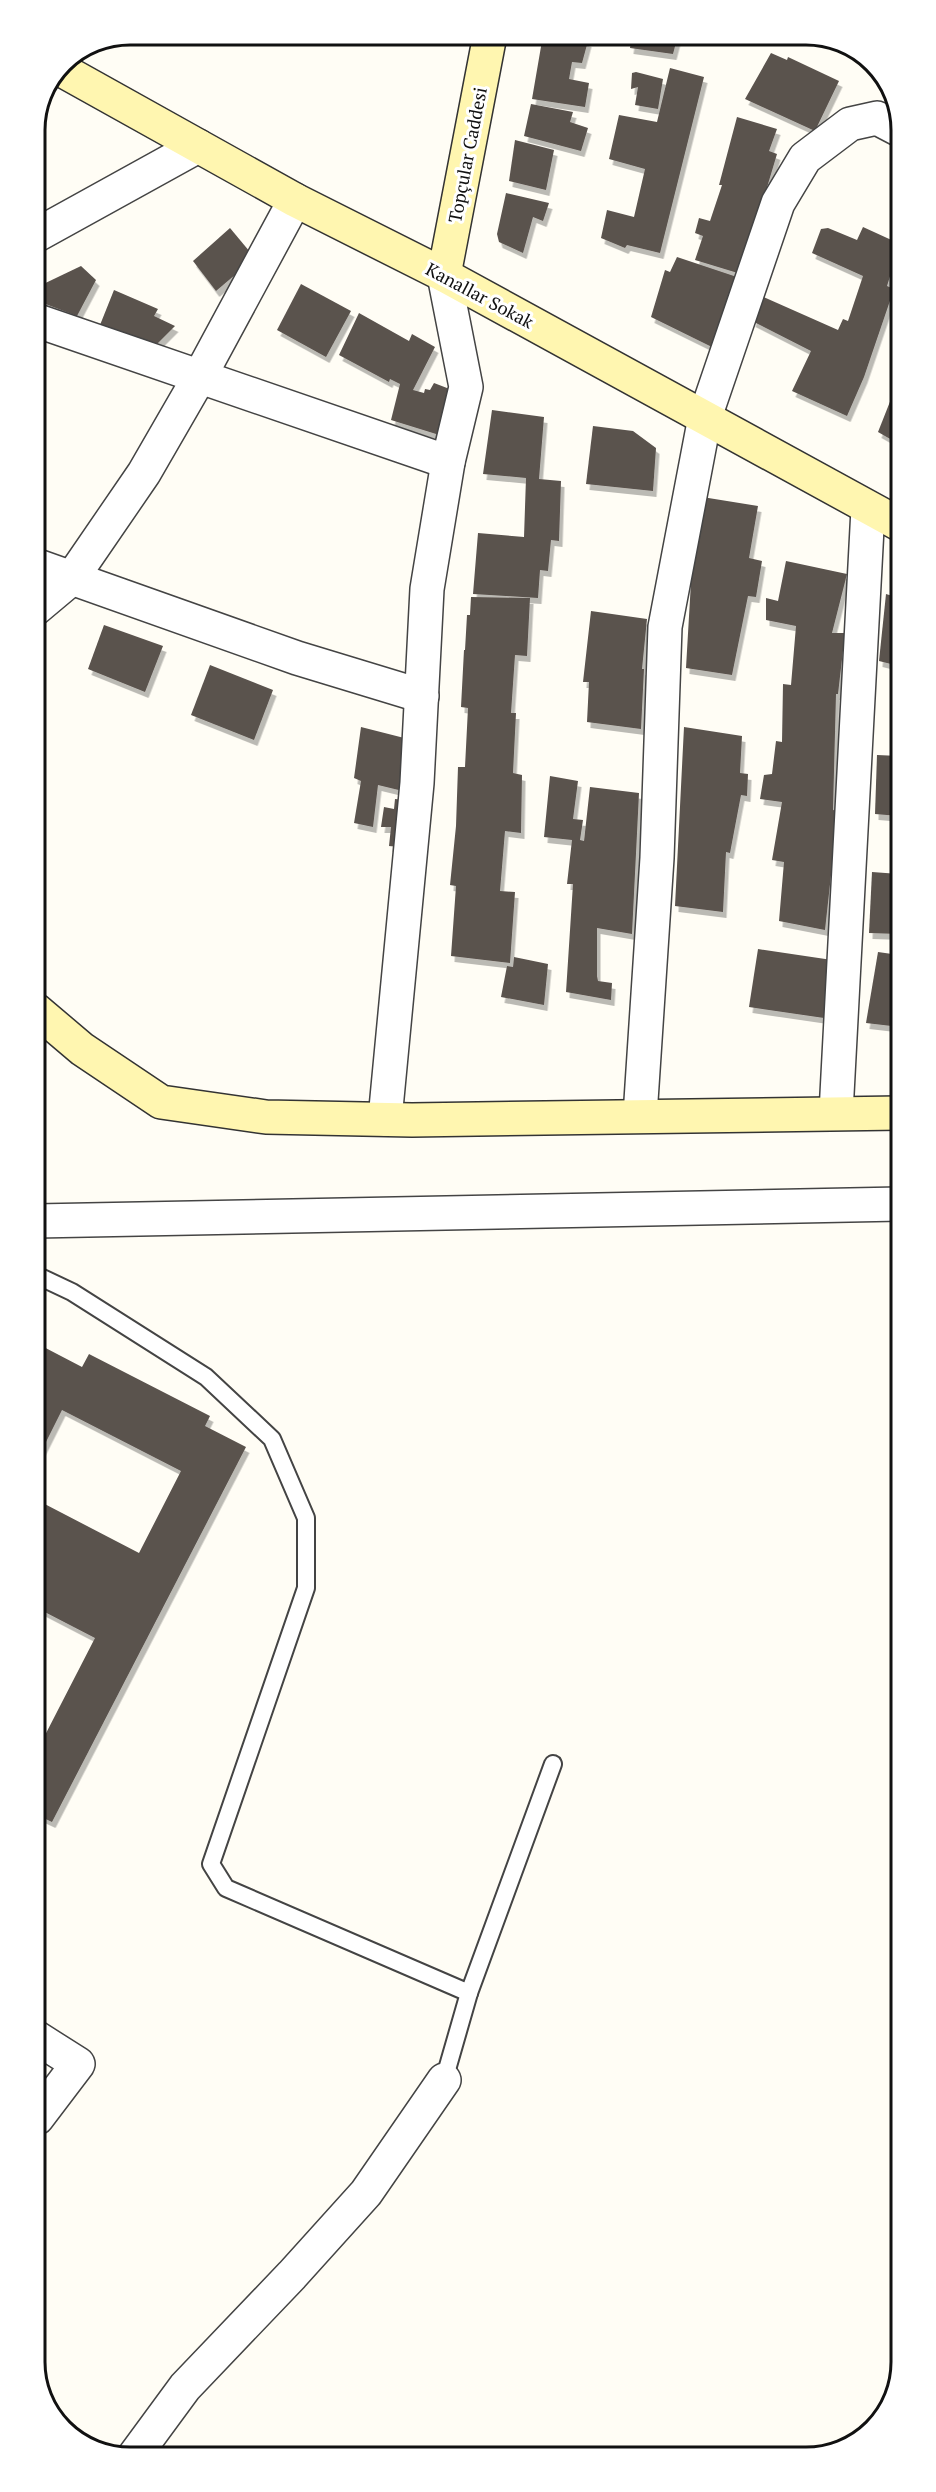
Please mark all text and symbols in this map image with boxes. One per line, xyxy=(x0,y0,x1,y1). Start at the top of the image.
street label: Topçular Caddesi xyxy=(442,85,492,225)
street label: Kanallar Sokak xyxy=(422,256,539,334)

